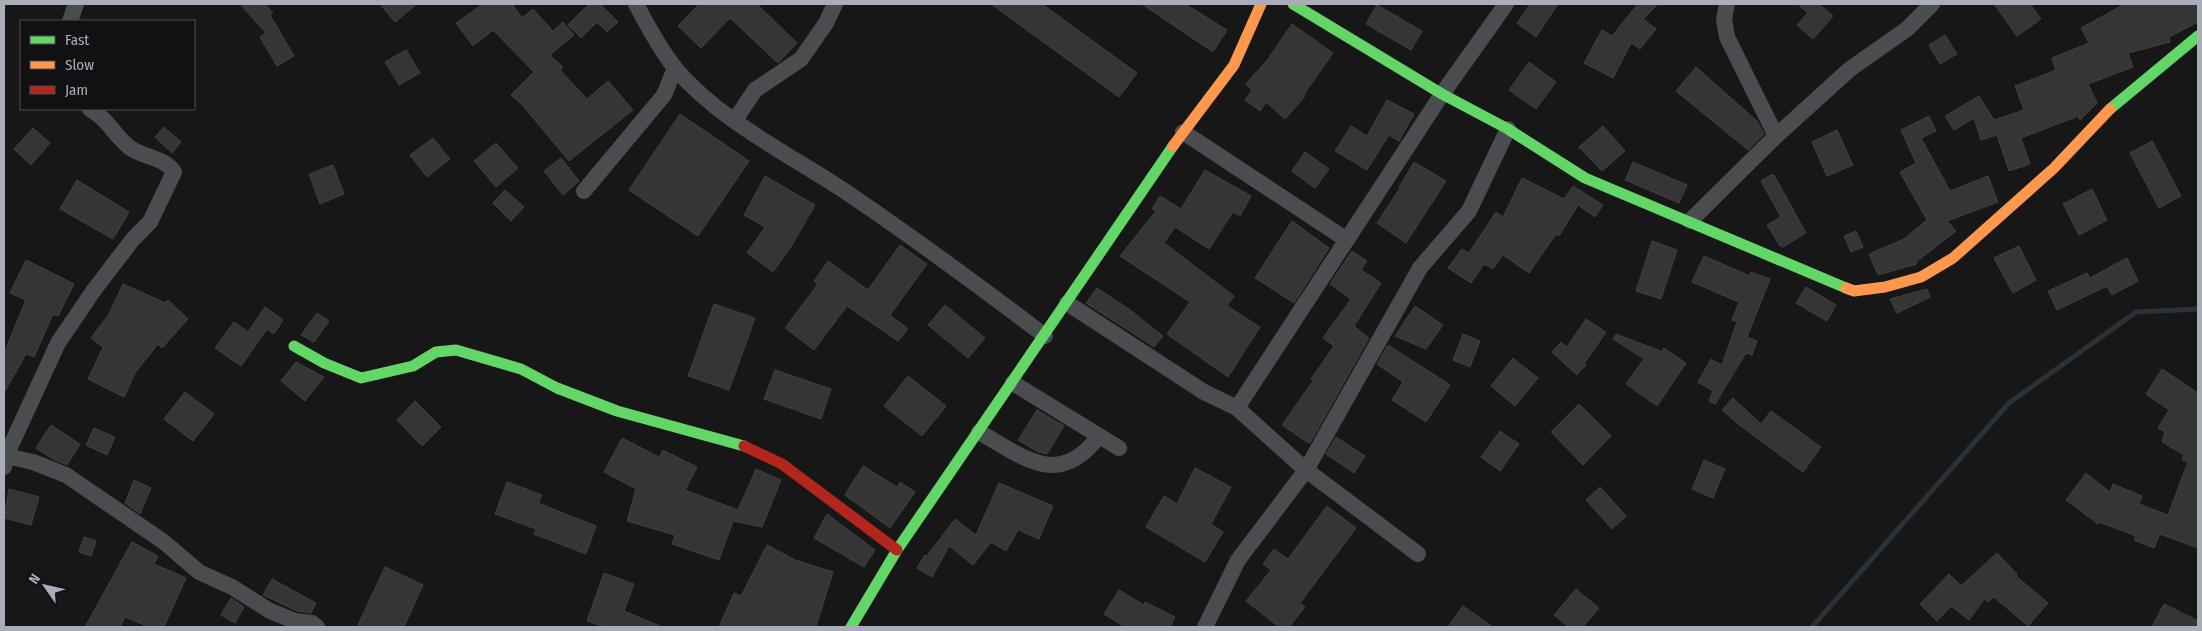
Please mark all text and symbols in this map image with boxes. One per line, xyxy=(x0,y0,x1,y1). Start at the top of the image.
legend xyxy=(20,20,195,110)
text: Fast xyxy=(65,31,89,49)
text: Slow xyxy=(65,56,94,74)
text: Jam xyxy=(65,81,88,99)
north arrow xyxy=(20,561,70,611)
text: N xyxy=(25,571,44,587)

